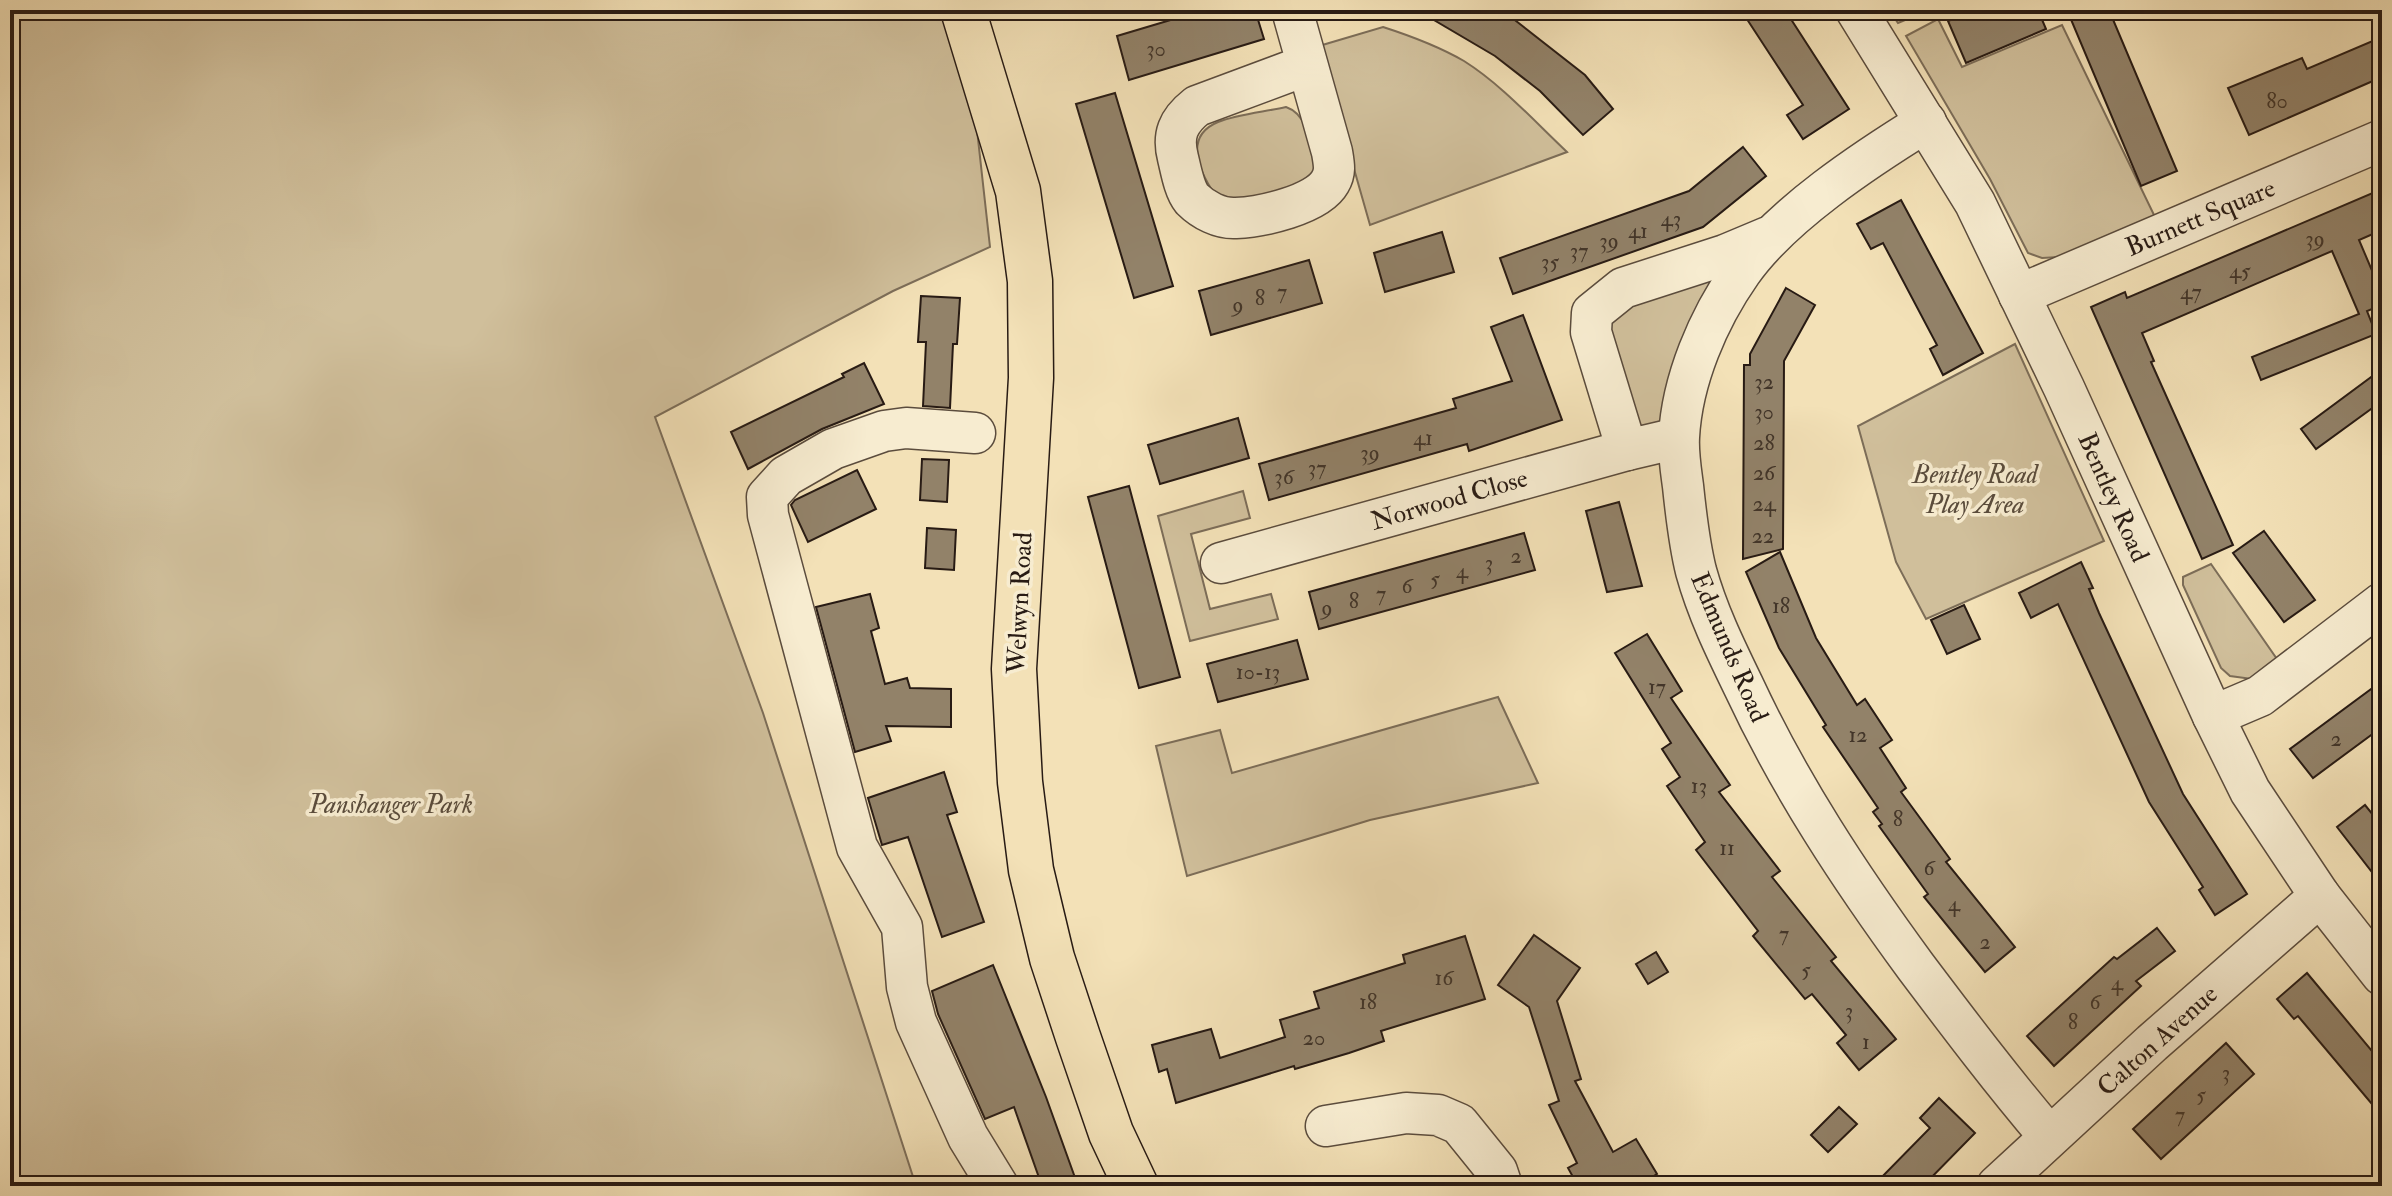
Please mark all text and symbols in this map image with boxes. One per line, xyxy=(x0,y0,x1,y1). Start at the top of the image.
house number: 30 xyxy=(1146,35,1166,63)
house number: 80 xyxy=(2266,87,2288,115)
street label: Burnett Square xyxy=(2121,172,2280,264)
house number: 43 xyxy=(1661,205,1681,233)
house number: 41 xyxy=(1628,217,1648,245)
house number: 39 xyxy=(2305,225,2325,253)
house number: 39 xyxy=(1599,227,1619,255)
house number: 37 xyxy=(1570,237,1588,265)
house number: 35 xyxy=(1541,248,1559,276)
house number: 45 xyxy=(2229,257,2251,285)
house number: 7 xyxy=(1277,278,1287,306)
house number: 47 xyxy=(2180,278,2202,306)
house number: 8 xyxy=(1255,284,1265,312)
house number: 9 xyxy=(1230,291,1244,319)
house number: 32 xyxy=(1754,368,1774,396)
house number: 30 xyxy=(1754,398,1774,426)
house number: 41 xyxy=(1413,424,1433,452)
street label: Bentley Road xyxy=(2070,428,2156,567)
house number: 28 xyxy=(1753,429,1775,457)
house number: 39 xyxy=(1360,439,1380,467)
house number: 37 xyxy=(1308,454,1326,482)
house number: 26 xyxy=(1753,459,1777,487)
park label: Bentley Road Play Area xyxy=(1910,459,2040,521)
street label: Norwood Close xyxy=(1367,462,1532,538)
house number: 36 xyxy=(1274,463,1296,491)
house number: 24 xyxy=(1752,490,1777,518)
house number: 22 xyxy=(1752,522,1774,550)
street label: Welwyn Road xyxy=(1000,531,1040,676)
house number: 2 xyxy=(1510,542,1522,570)
house number: 3 xyxy=(1485,549,1493,577)
house number: 4 xyxy=(1456,557,1469,585)
house number: 5 xyxy=(1430,565,1440,593)
street label: Edmunds Road xyxy=(1683,568,1775,727)
house number: 6 xyxy=(1401,572,1414,600)
house number: 7 xyxy=(1376,580,1386,608)
house number: 8 xyxy=(1349,587,1359,615)
house number: 18 xyxy=(1772,592,1790,620)
house number: 9 xyxy=(1319,594,1333,622)
house number: 10-13 xyxy=(1236,658,1280,686)
house number: 17 xyxy=(1648,673,1666,701)
house number: 12 xyxy=(1848,721,1868,749)
house number: 2 xyxy=(2330,725,2342,753)
house number: 13 xyxy=(1691,772,1707,800)
park label: Panshanger Park xyxy=(308,789,473,821)
house number: 8 xyxy=(1893,805,1903,833)
house number: 11 xyxy=(1719,834,1735,862)
house number: 6 xyxy=(1923,854,1936,882)
house number: 4 xyxy=(1948,890,1961,918)
house number: 7 xyxy=(1779,920,1789,948)
house number: 2 xyxy=(1979,928,1991,956)
house number: 5 xyxy=(1801,956,1811,984)
house number: 16 xyxy=(1435,964,1455,992)
house number: 4 xyxy=(2111,969,2124,997)
street label: Calton Avenue xyxy=(2091,978,2225,1103)
house number: 18 xyxy=(1359,988,1377,1016)
house number: 6 xyxy=(2089,988,2102,1016)
house number: 3 xyxy=(1845,997,1853,1025)
house number: 8 xyxy=(2068,1008,2078,1036)
house number: 20 xyxy=(1303,1024,1325,1052)
house number: 1 xyxy=(1862,1028,1870,1056)
house number: 3 xyxy=(2222,1059,2230,1087)
house number: 5 xyxy=(2196,1081,2206,1109)
house number: 7 xyxy=(2175,1101,2185,1129)

